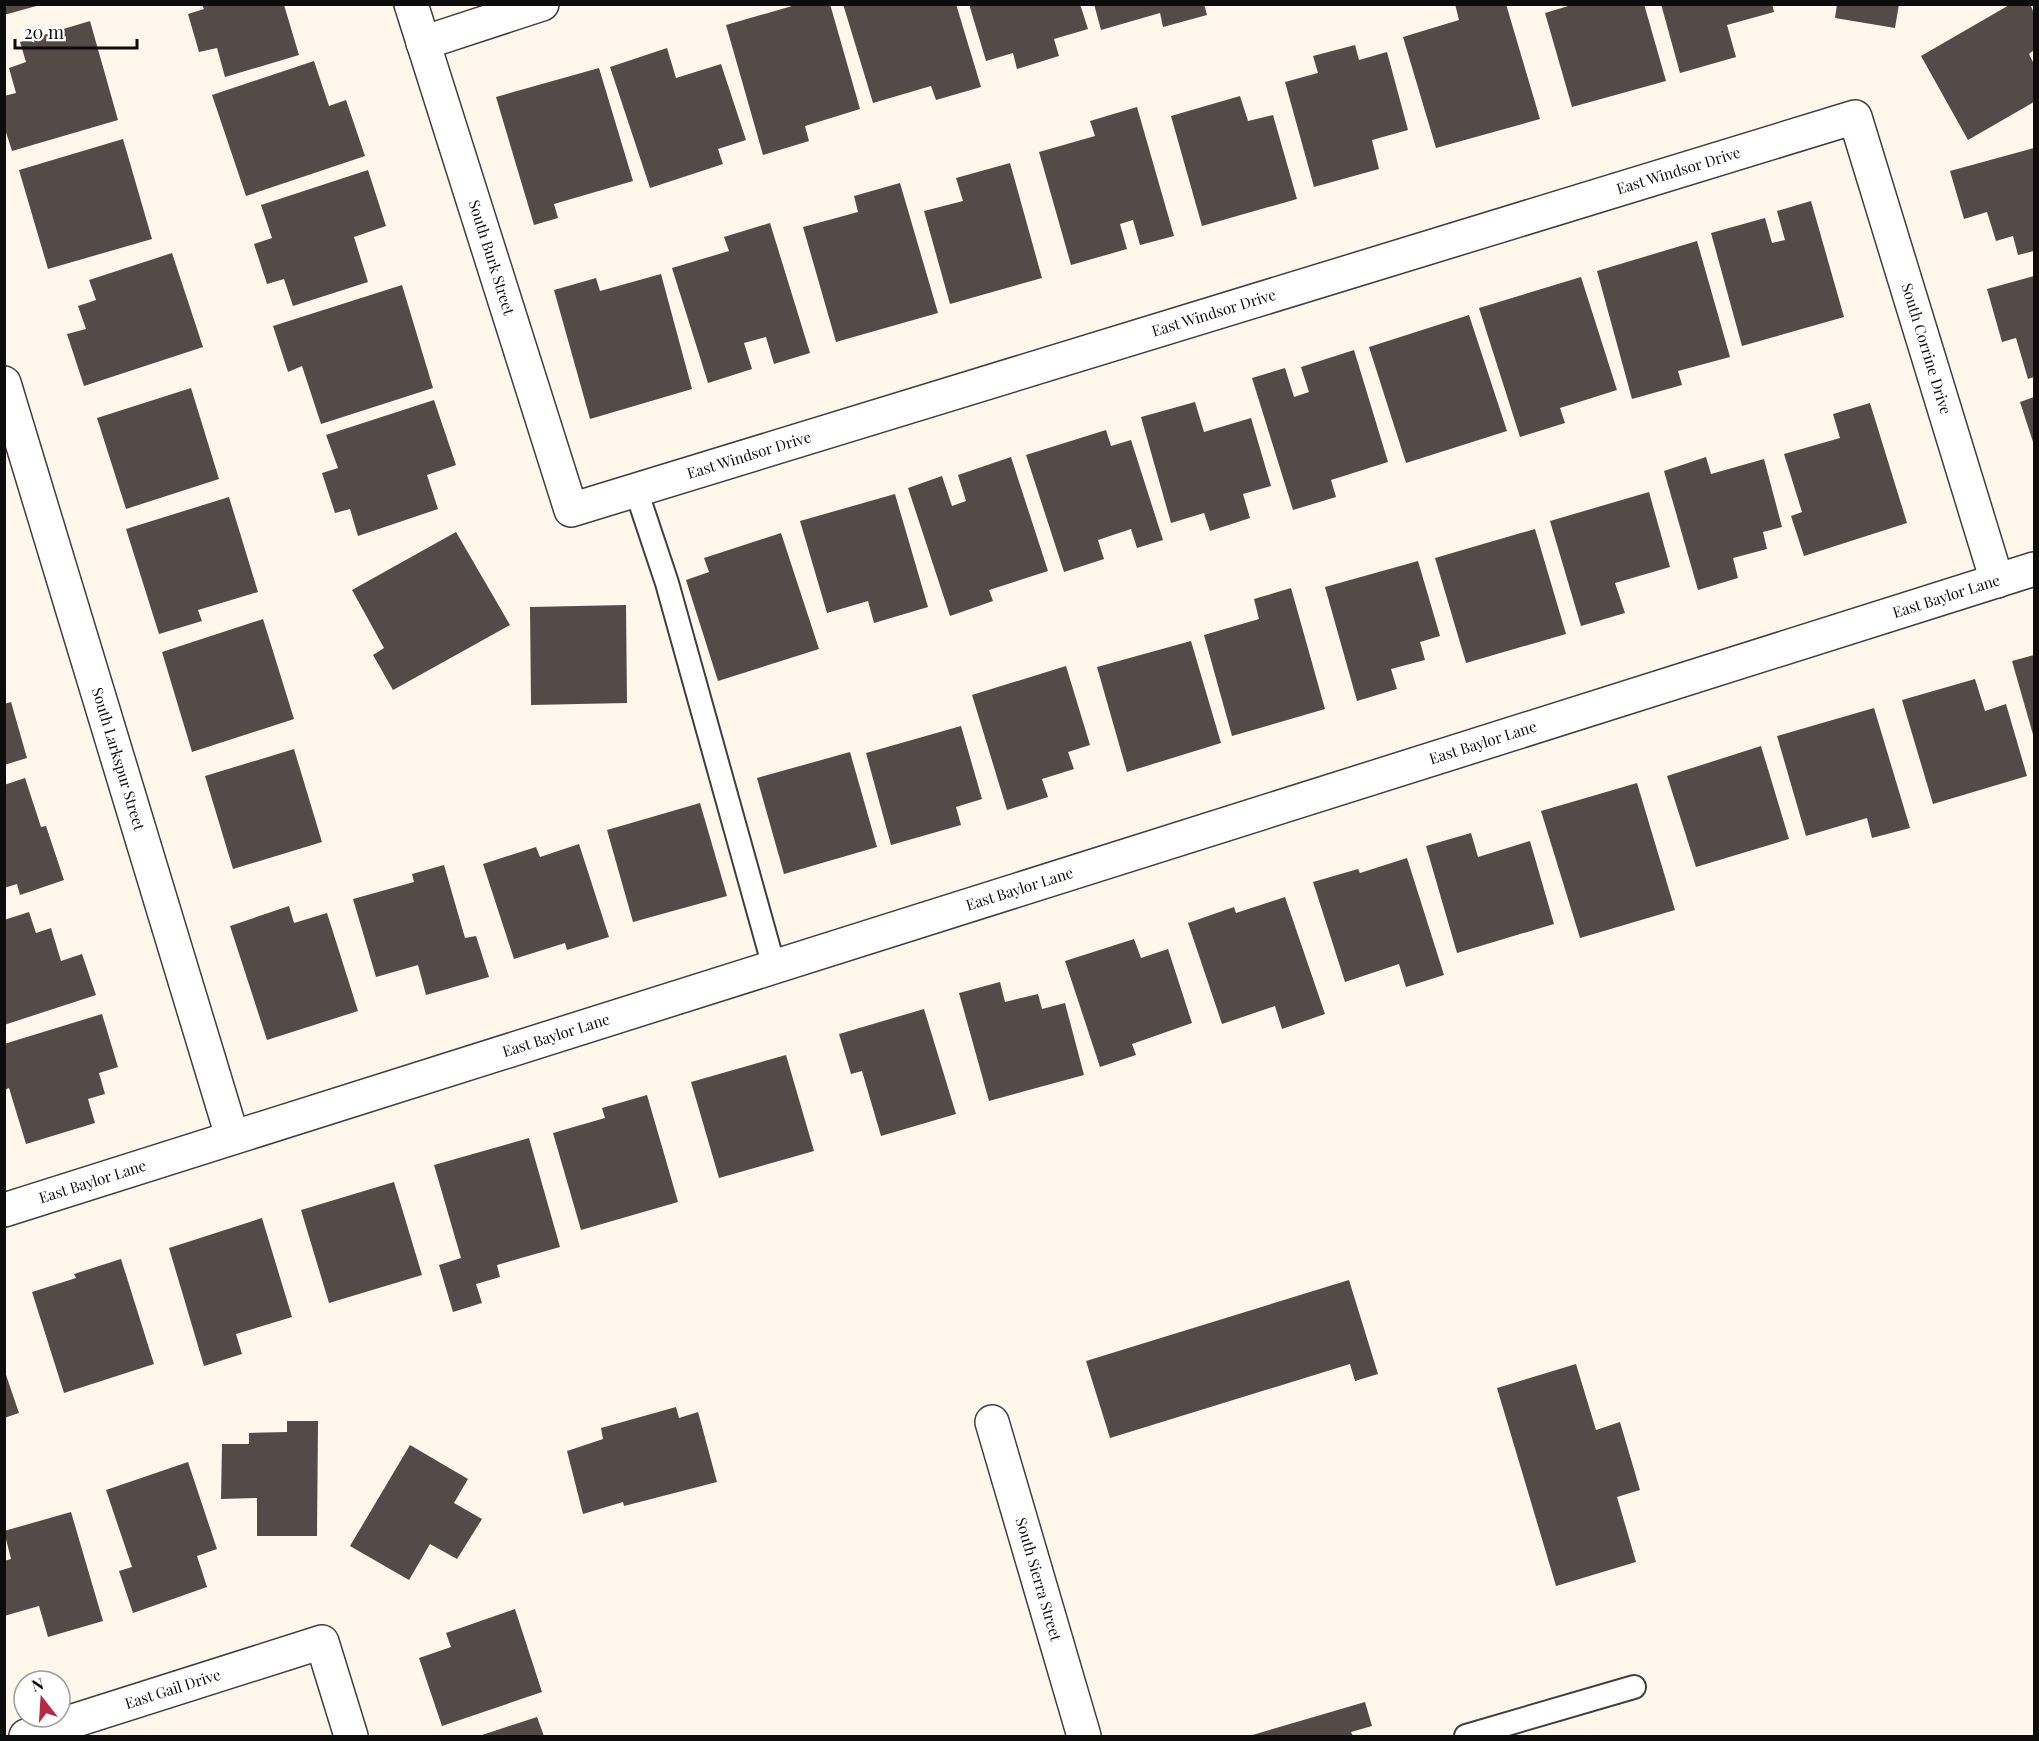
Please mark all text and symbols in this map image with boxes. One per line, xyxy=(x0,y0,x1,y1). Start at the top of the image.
scale bar xyxy=(15,12,136,50)
text: 20 m xyxy=(24,20,64,44)
street label: East Windsor Drive xyxy=(1614,142,1743,198)
street label: South Burk Street xyxy=(465,197,520,318)
street label: South Corrine Drive xyxy=(1897,280,1956,417)
street label: East Windsor Drive xyxy=(1149,284,1278,341)
street label: East Windsor Drive xyxy=(684,426,813,483)
street label: East Baylor Lane xyxy=(1890,569,2002,622)
street label: South Larkspur Street xyxy=(88,685,150,833)
street label: East Baylor Lane xyxy=(1427,716,1539,768)
street label: East Baylor Lane xyxy=(963,862,1075,915)
street label: East Baylor Lane xyxy=(500,1008,612,1061)
street label: East Baylor Lane xyxy=(36,1155,149,1207)
street label: South Sierra Street xyxy=(1012,1515,1067,1644)
street label: East Gail Drive xyxy=(122,1664,223,1713)
north arrow xyxy=(12,1669,72,1729)
text: N xyxy=(29,1672,46,1696)

